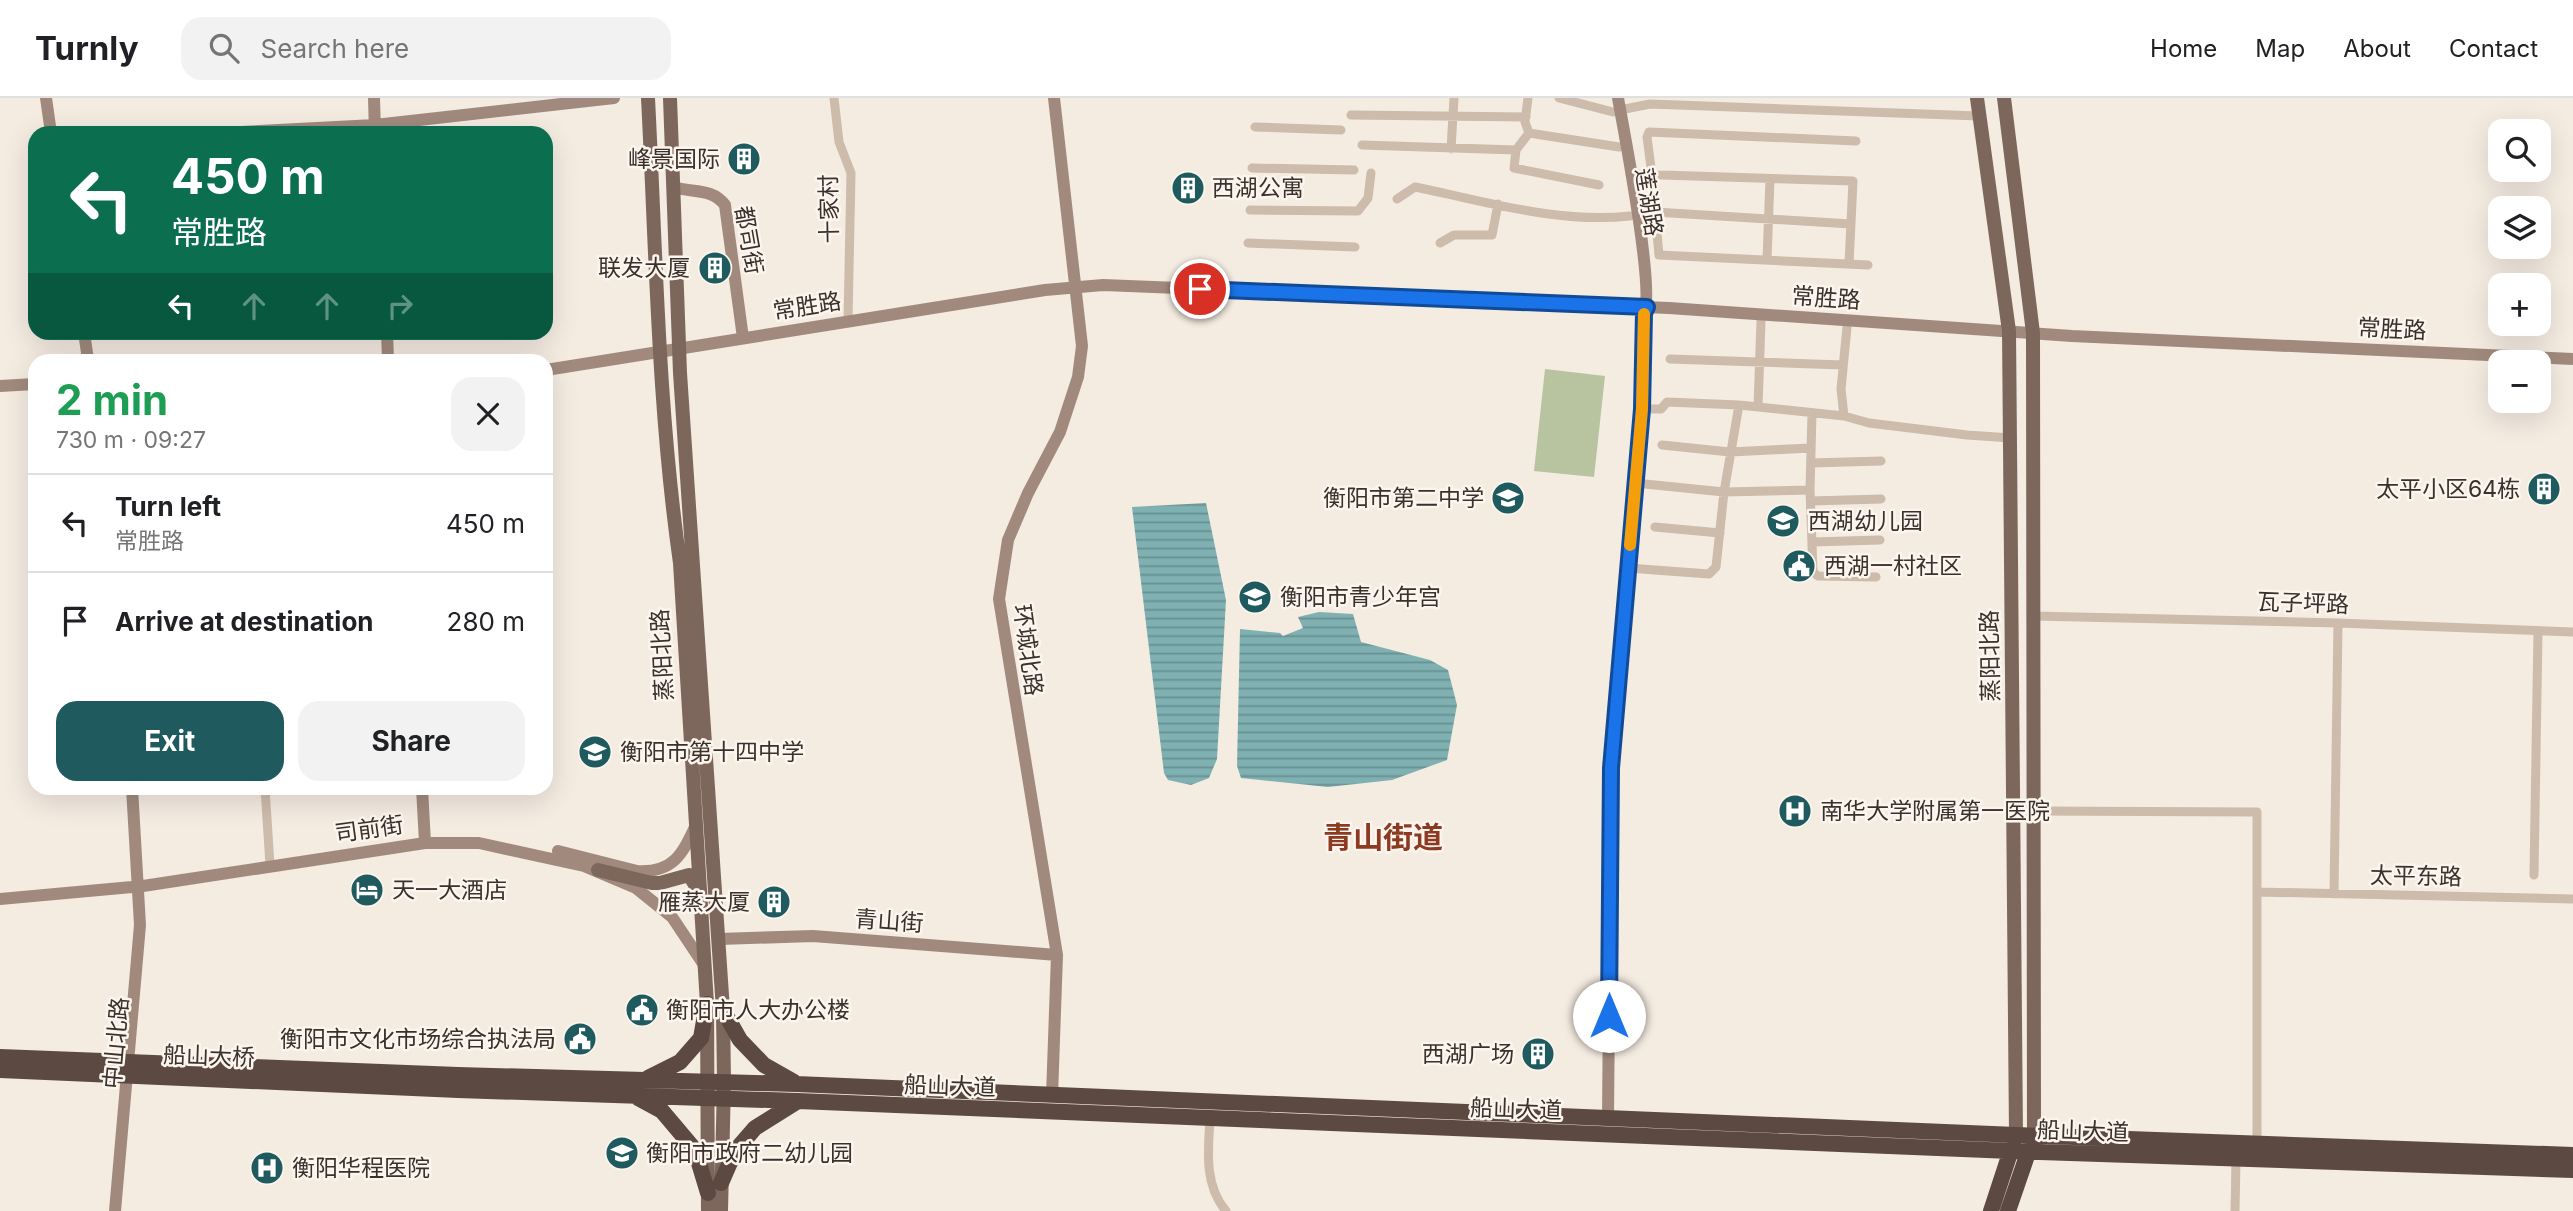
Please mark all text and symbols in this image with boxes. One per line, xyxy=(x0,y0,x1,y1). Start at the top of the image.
search box xyxy=(181,17,671,80)
text: Turnly xyxy=(35,28,139,68)
icon: search xyxy=(205,29,243,67)
text: Search here xyxy=(261,33,409,64)
text: Home xyxy=(2150,34,2217,63)
text: Map xyxy=(2255,34,2305,63)
text: About xyxy=(2343,34,2411,63)
text: Contact xyxy=(2449,34,2538,63)
map controls xyxy=(2488,119,2551,413)
button: search xyxy=(2488,119,2551,182)
building icon: 峰景国际 xyxy=(725,140,763,178)
place label: 峰景国际 xyxy=(628,145,720,173)
text: 450 m xyxy=(171,147,325,206)
icon: left xyxy=(56,154,147,245)
street label: 莲湖路 xyxy=(1630,166,1668,238)
building icon: 西湖公寓 xyxy=(1169,169,1207,207)
street label: 十家村 xyxy=(814,174,844,244)
place label: 西湖公寓 xyxy=(1212,174,1304,202)
button: layers xyxy=(2488,196,2551,259)
street label: 都司街 xyxy=(729,204,769,276)
text: 常胜路 xyxy=(171,213,267,252)
building icon: 联发大厦 xyxy=(696,249,734,287)
place label: 联发大厦 xyxy=(598,254,690,282)
pin xyxy=(1170,259,1230,319)
icon: arrive xyxy=(1181,270,1219,308)
button: + xyxy=(2488,273,2551,336)
street label: 常胜路 xyxy=(1791,282,1861,314)
icon: left xyxy=(162,287,200,325)
icon: ahead xyxy=(235,287,273,325)
icon: ahead xyxy=(308,287,346,325)
icon: right xyxy=(381,287,419,325)
street label: 常胜路 xyxy=(771,287,843,325)
street label: 常胜路 xyxy=(2357,313,2427,345)
button: − xyxy=(2488,350,2551,413)
text: 2 min xyxy=(56,374,168,425)
button: close xyxy=(451,377,525,451)
text: 730 m · 09:27 xyxy=(56,426,206,454)
building icon: 太平小区64栋 xyxy=(2525,470,2563,508)
place label: 太平小区64栋 xyxy=(2376,475,2520,503)
school or university icon: 衡阳市第二中学 xyxy=(1489,479,1527,517)
place label: 衡阳市第二中学 xyxy=(1323,484,1484,512)
text: Turn left xyxy=(115,491,221,522)
school or university icon: 西湖幼儿园 xyxy=(1764,502,1802,540)
icon: left xyxy=(56,504,94,542)
place label: 西湖幼儿园 xyxy=(1808,507,1923,535)
text: 450 m xyxy=(446,508,525,539)
text: 常胜路 xyxy=(115,527,184,555)
public building icon: 西湖一村社区 xyxy=(1780,547,1818,585)
place label: 西湖一村社区 xyxy=(1824,552,1962,580)
school or university icon: 衡阳市青少年宫 xyxy=(1236,578,1274,616)
place label: 衡阳市青少年宫 xyxy=(1280,583,1441,611)
street label: 瓦子坪路 xyxy=(2257,587,2349,619)
icon: arrive xyxy=(56,602,94,640)
street label: 环城北路 xyxy=(1008,602,1048,698)
text: Arrive at destination xyxy=(115,606,374,637)
text: 280 m xyxy=(447,606,525,637)
street label: 蒸阳北路 xyxy=(646,608,678,702)
street label: 蒸阳北路 xyxy=(1975,610,2005,702)
button: Exit xyxy=(56,701,284,781)
button: Share xyxy=(298,701,525,781)
school or university icon: 衡阳市第十四中学 xyxy=(576,733,614,771)
place label: 衡阳市第十四中学 xyxy=(620,738,804,766)
hospital icon: 南华大学附属第一医院 xyxy=(1776,792,1814,830)
place label: 南华大学附属第一医院 xyxy=(1820,797,2050,825)
street label: 司前街 xyxy=(333,810,405,848)
district label: 青山街道 xyxy=(1323,819,1443,855)
street label: 太平东路 xyxy=(2370,861,2462,891)
hotel icon: 天一大酒店 xyxy=(348,871,386,909)
place label: 天一大酒店 xyxy=(392,876,507,904)
building icon: 雁蒸大厦 xyxy=(755,883,793,921)
place label: 雁蒸大厦 xyxy=(658,888,750,916)
street label: 青山街 xyxy=(854,905,924,937)
position arrow xyxy=(1572,979,1646,1053)
public building icon: 衡阳市人大办公楼 xyxy=(623,991,661,1029)
street label: 中山北路 xyxy=(98,996,134,1090)
place label: 衡阳市人大办公楼 xyxy=(666,996,850,1024)
public building icon: 衡阳市文化市场综合执法局 xyxy=(561,1020,599,1058)
place label: 衡阳市文化市场综合执法局 xyxy=(280,1025,556,1053)
building icon: 西湖广场 xyxy=(1519,1035,1557,1073)
street label: 船山大桥 xyxy=(163,1040,255,1072)
place label: 西湖广场 xyxy=(1422,1040,1514,1068)
street label: 船山大道 xyxy=(904,1070,996,1102)
street label: 船山大道 xyxy=(1470,1093,1562,1125)
street label: 船山大道 xyxy=(2037,1115,2129,1147)
school or university icon: 衡阳市政府二幼儿园 xyxy=(603,1134,641,1172)
place label: 衡阳市政府二幼儿园 xyxy=(646,1139,853,1167)
hospital icon: 衡阳华程医院 xyxy=(248,1149,286,1187)
place label: 衡阳华程医院 xyxy=(292,1154,430,1182)

